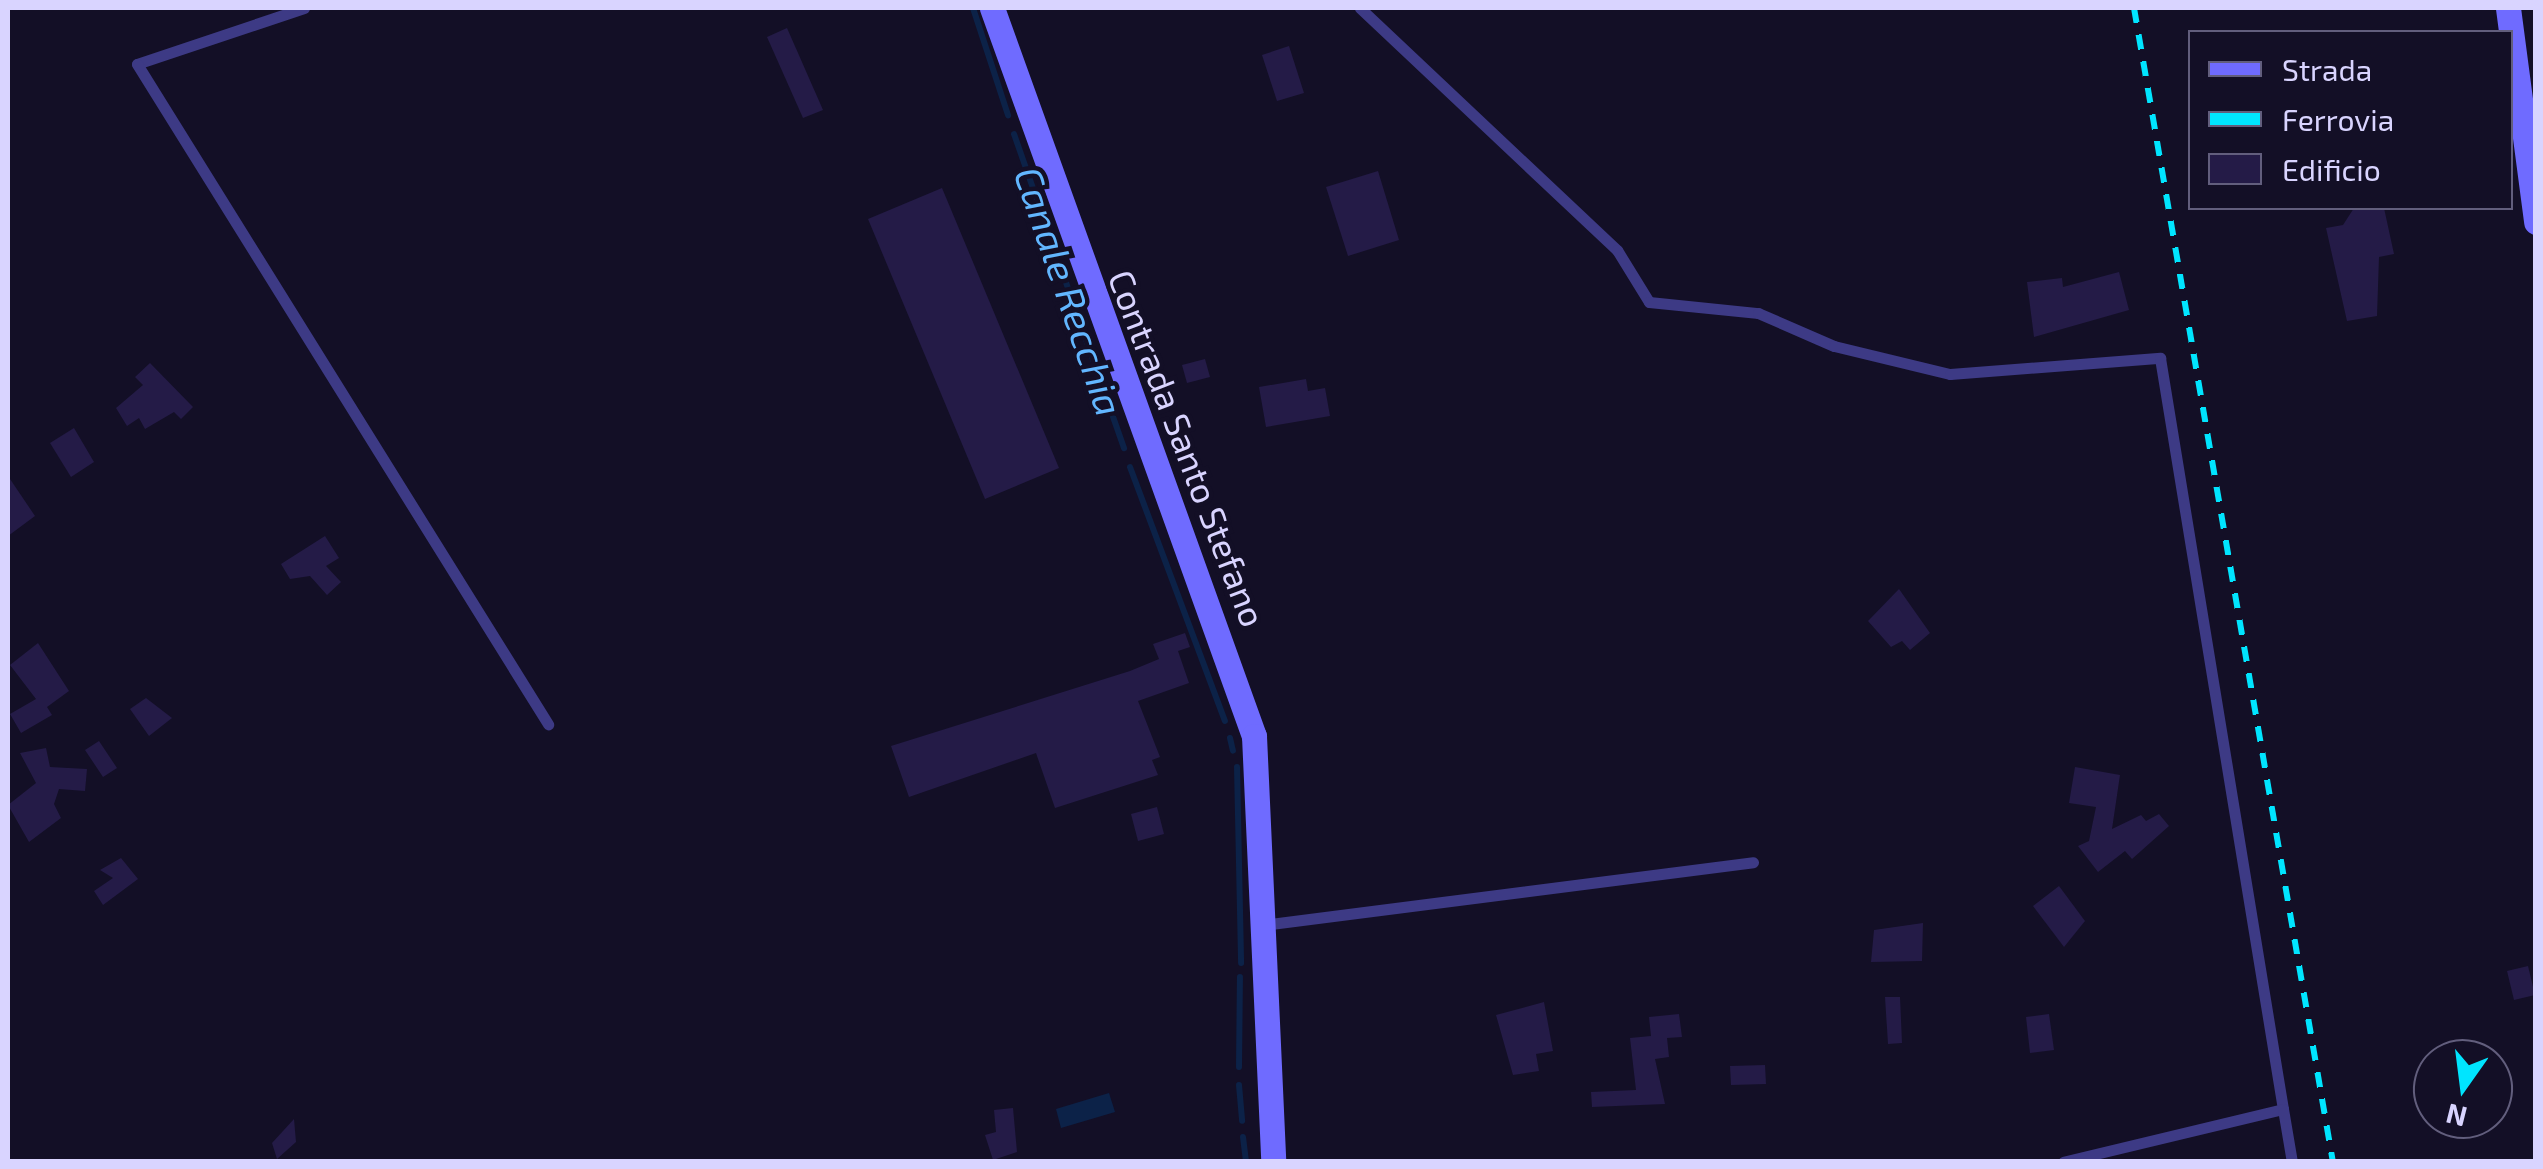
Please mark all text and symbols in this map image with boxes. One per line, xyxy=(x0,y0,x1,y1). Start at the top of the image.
legend xyxy=(2188,30,2513,210)
text: Strada xyxy=(2282,51,2372,87)
text: Ferrovia xyxy=(2282,101,2394,137)
text: Edificio xyxy=(2282,151,2381,187)
water label: Canale Recchia xyxy=(1005,161,1133,421)
street label: Contrada Santo Stefano xyxy=(1101,264,1275,632)
north arrow xyxy=(2413,1039,2513,1139)
text: N xyxy=(2442,1097,2470,1135)

